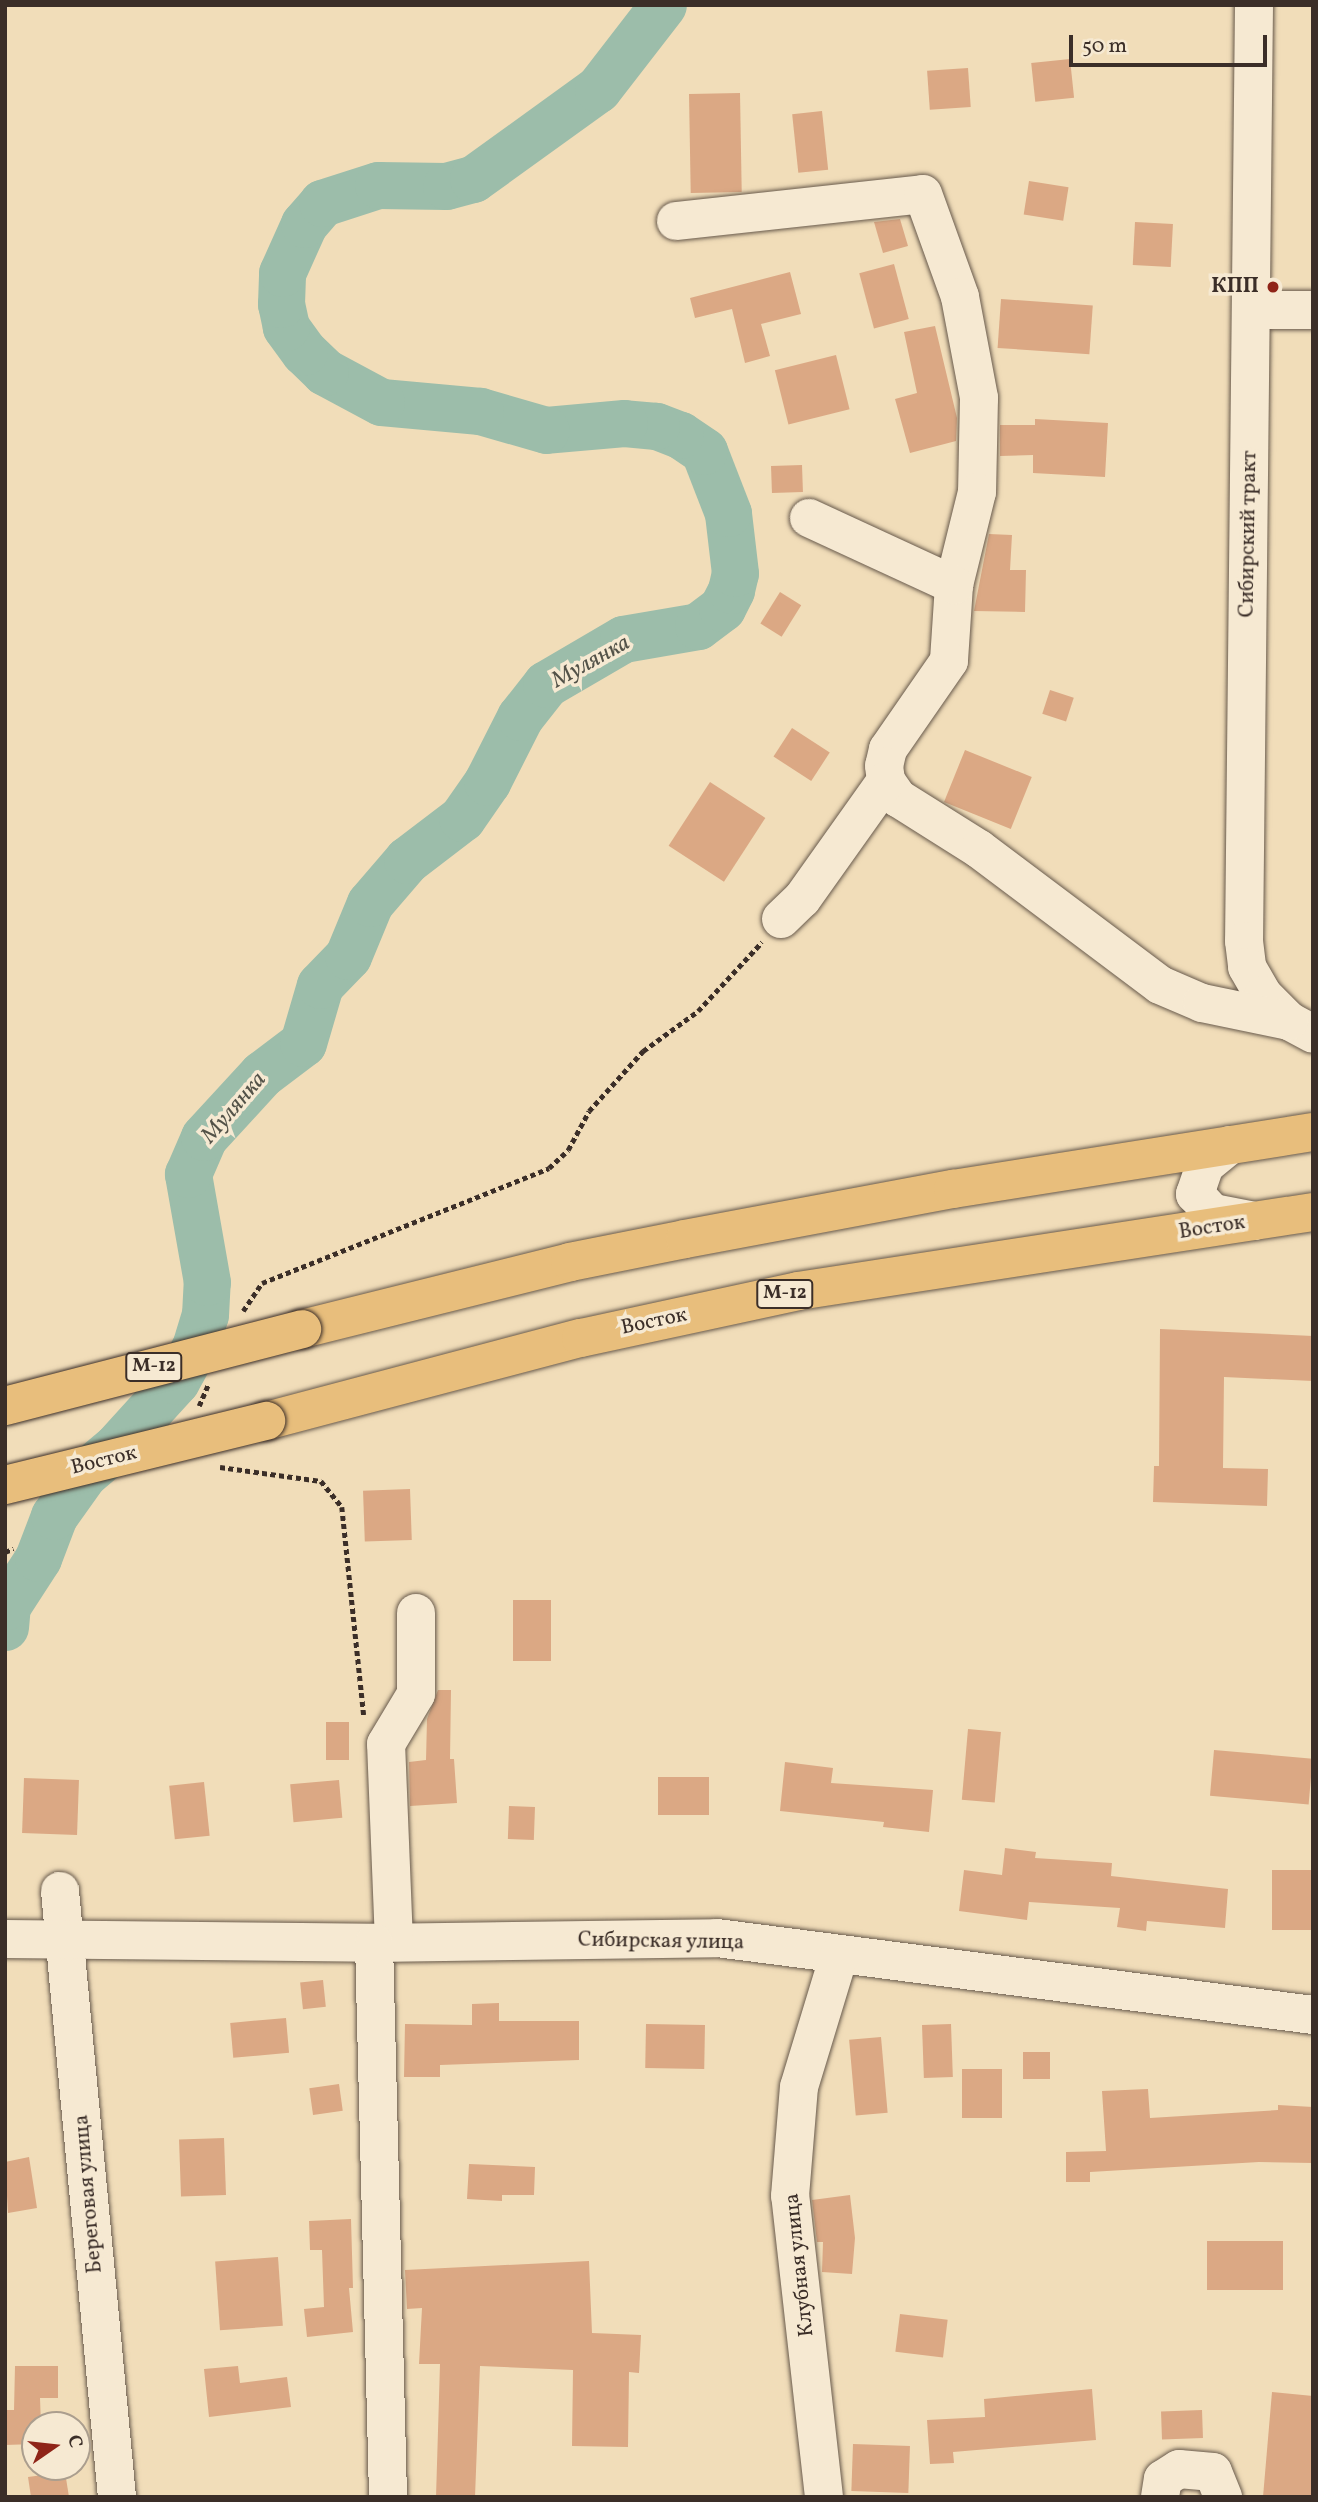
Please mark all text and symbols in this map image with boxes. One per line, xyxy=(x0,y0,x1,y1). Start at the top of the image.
scale bar xyxy=(1073,21,1271,65)
text: 50 m xyxy=(1082,32,1127,61)
place label: КПП xyxy=(1211,274,1259,300)
marker: КПП xyxy=(1265,279,1281,295)
street label: Сибирский тракт xyxy=(1235,450,1263,618)
water label: Мулянка xyxy=(547,629,635,695)
water label: Мулянка xyxy=(196,1067,272,1149)
street label: Восток xyxy=(1177,1210,1247,1246)
road number: М-12 xyxy=(755,1278,815,1310)
street label: Восток xyxy=(619,1303,689,1341)
road number: М-12 xyxy=(124,1352,184,1382)
street label: Восток xyxy=(69,1441,139,1481)
street label: Сибирская улица xyxy=(577,1928,745,1956)
street label: Береговая улица xyxy=(69,2113,109,2275)
street label: Клубная улица xyxy=(780,2192,820,2338)
north arrow xyxy=(21,2411,91,2481)
text: С xyxy=(60,2432,89,2450)

